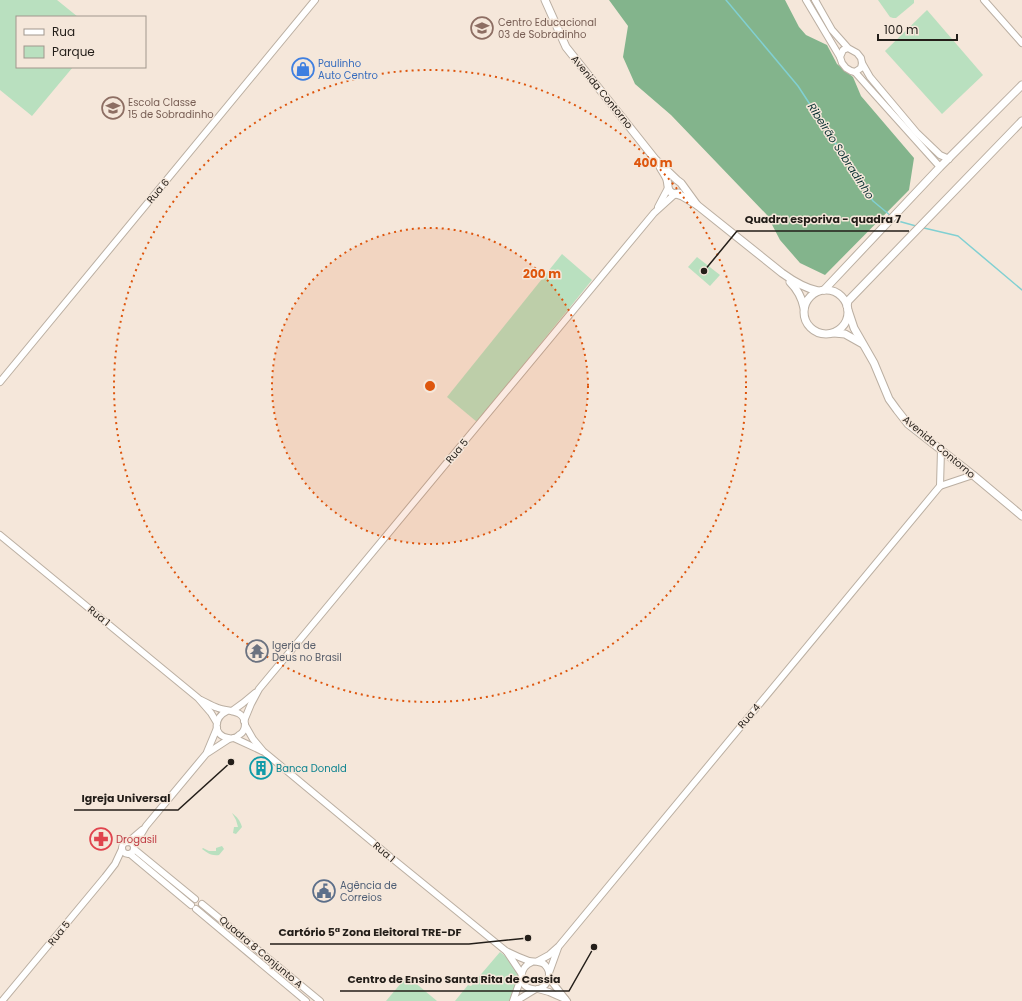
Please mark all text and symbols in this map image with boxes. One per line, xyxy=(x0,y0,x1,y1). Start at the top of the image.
school or university icon: Centro Educacional 03 de Sobradinho xyxy=(469,15,495,41)
place label: Centro Educacional 03 de Sobradinho xyxy=(498,15,596,42)
legend xyxy=(16,16,146,68)
scale bar xyxy=(878,16,957,42)
text: 100 m xyxy=(884,21,918,38)
text: Rua xyxy=(52,23,75,40)
text: Parque xyxy=(52,43,95,60)
street label: Avenida Contorno xyxy=(568,52,636,132)
shop icon: Paulinho Auto Centro xyxy=(290,56,316,82)
place label: Paulinho Auto Centro xyxy=(318,56,378,83)
school or university icon: Escola Classe 15 de Sobradinho xyxy=(100,95,126,121)
place label: Escola Classe 15 de Sobradinho xyxy=(128,95,214,122)
water label: Ribeirão Sobradinho xyxy=(804,100,878,202)
text: 400 m xyxy=(633,154,673,171)
street label: Rua 6 xyxy=(143,175,173,207)
callout: Quadra esporiva - quadra 7 xyxy=(737,208,909,231)
text: Quadra esporiva - quadra 7 xyxy=(745,211,901,227)
text: 200 m xyxy=(523,265,561,282)
centre of rings xyxy=(423,379,437,393)
street label: Avenida Contorno xyxy=(899,412,979,482)
street label: Rua 5 xyxy=(442,435,472,467)
street label: Rua 1 xyxy=(85,602,113,630)
temple icon: Igerja de Deus no Brasil xyxy=(244,638,270,664)
place label: Igerja de Deus no Brasil xyxy=(272,638,342,665)
street label: Rua 4 xyxy=(734,700,764,732)
building icon: Banca Donald xyxy=(248,755,274,781)
place label: Banca Donald xyxy=(276,761,347,776)
callout: Igreja Universal xyxy=(74,787,178,810)
text: Igreja Universal xyxy=(82,790,170,806)
pharmacy icon: Drogasil xyxy=(88,826,114,852)
place label: Drogasil xyxy=(116,832,157,847)
street label: Rua 1 xyxy=(370,838,398,866)
public building icon: Agência de Correios xyxy=(311,878,337,904)
place label: Agência de Correios xyxy=(340,878,397,905)
street label: Quadra 8 Conjunto A xyxy=(216,912,306,992)
street label: Rua 5 xyxy=(44,917,74,949)
callout: Cartório 5ª Zona Eleitoral TRE-DF xyxy=(270,921,469,944)
text: Cartório 5ª Zona Eleitoral TRE-DF xyxy=(278,924,462,940)
callout: Centro de Ensino Santa Rita de Cassia xyxy=(340,968,569,991)
text: Centro de Ensino Santa Rita de Cassia xyxy=(347,971,561,987)

